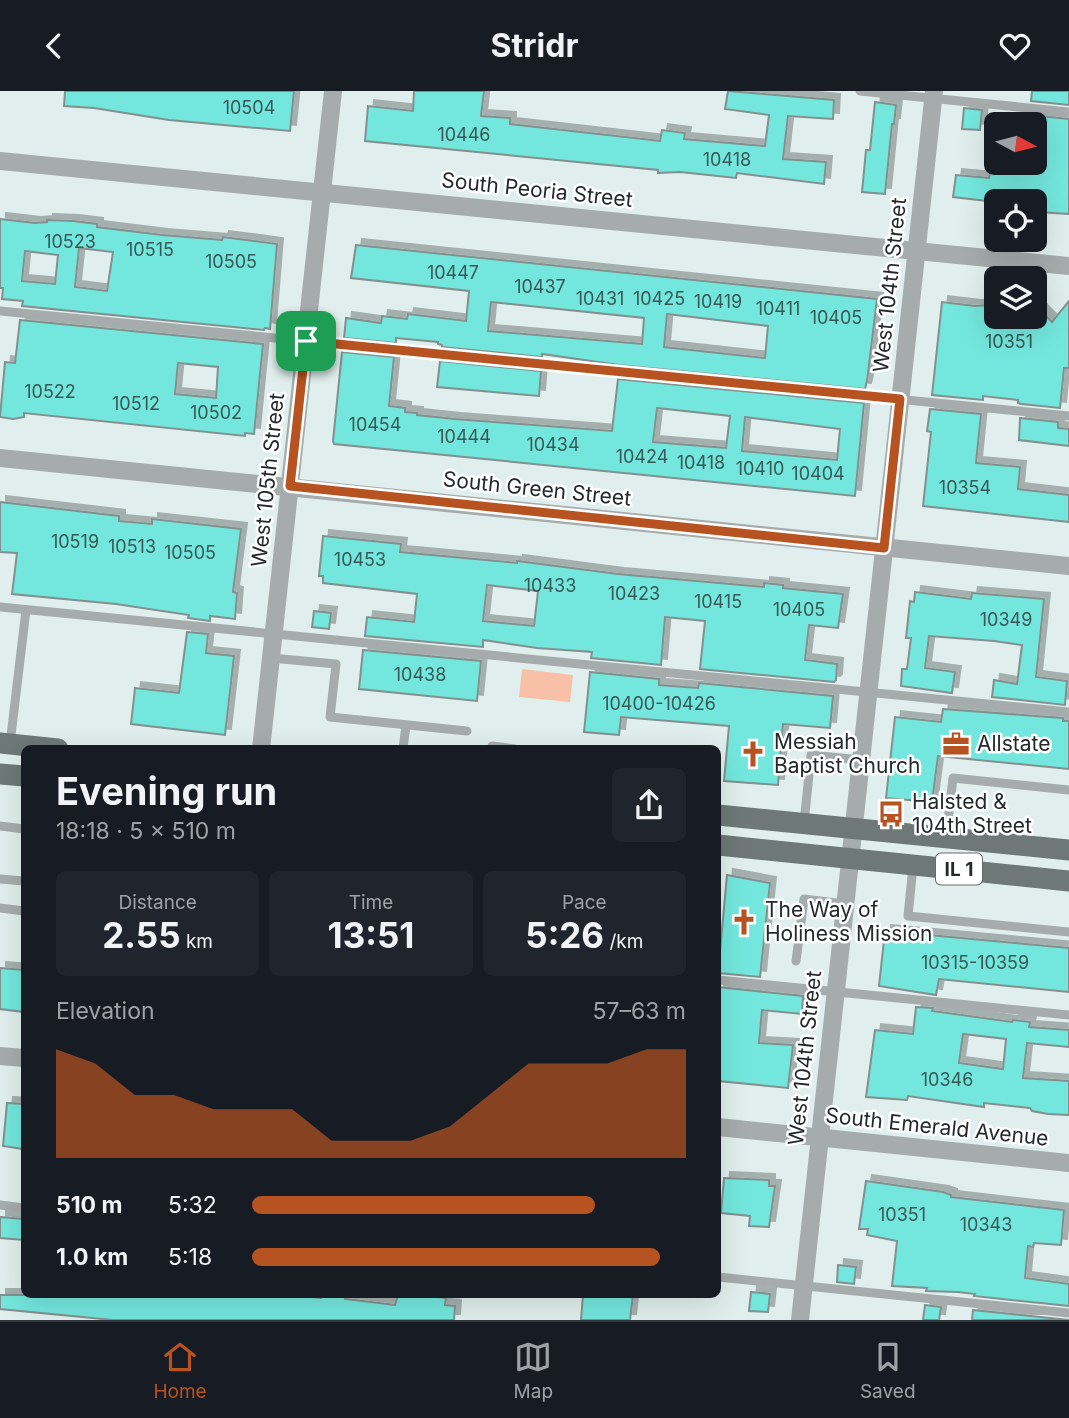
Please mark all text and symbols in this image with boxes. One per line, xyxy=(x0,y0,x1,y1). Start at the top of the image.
text: Stridr xyxy=(491,26,578,65)
icon: back xyxy=(35,27,73,65)
icon: heart xyxy=(996,27,1034,65)
house number: 10504 xyxy=(223,97,275,118)
north arrow xyxy=(984,112,1046,175)
map controls xyxy=(984,112,1047,329)
house number: 10446 xyxy=(437,124,491,145)
house number: 10418 xyxy=(703,149,751,170)
street label: South Peoria Street xyxy=(440,167,634,212)
button: locate xyxy=(984,189,1047,252)
street label: West 104th Street xyxy=(868,196,911,374)
house number: 10523 xyxy=(44,231,96,252)
house number: 10515 xyxy=(126,239,174,260)
house number: 10505 xyxy=(205,251,257,272)
house number: 10447 xyxy=(427,262,479,283)
button: layers xyxy=(984,266,1047,329)
house number: 10437 xyxy=(514,276,566,297)
house number: 10431 xyxy=(576,288,624,309)
house number: 10425 xyxy=(633,288,685,309)
house number: 10419 xyxy=(694,291,742,312)
house number: 10411 xyxy=(756,298,800,319)
house number: 10405 xyxy=(810,307,862,328)
pin xyxy=(276,311,336,371)
icon: arrive xyxy=(287,322,325,360)
house number: 10351 xyxy=(985,331,1033,352)
house number: 10522 xyxy=(24,381,76,402)
street label: West 105th Street xyxy=(246,392,289,568)
house number: 10512 xyxy=(112,393,160,414)
house number: 10502 xyxy=(190,402,242,423)
house number: 10454 xyxy=(349,414,401,435)
house number: 10444 xyxy=(437,426,491,447)
house number: 10434 xyxy=(526,434,580,455)
house number: 10424 xyxy=(616,446,668,467)
house number: 10418 xyxy=(677,452,725,473)
house number: 10410 xyxy=(736,458,784,479)
house number: 10404 xyxy=(791,463,845,484)
street label: South Green Street xyxy=(442,466,632,511)
house number: 10354 xyxy=(939,477,991,498)
house number: 10519 xyxy=(51,531,99,552)
house number: 10513 xyxy=(108,536,156,557)
house number: 10505 xyxy=(164,542,216,563)
house number: 10453 xyxy=(334,549,386,570)
house number: 10433 xyxy=(524,575,576,596)
house number: 10423 xyxy=(608,583,660,604)
house number: 10415 xyxy=(694,591,742,612)
house number: 10405 xyxy=(773,599,825,620)
house number: 10349 xyxy=(980,609,1032,630)
house number: 10438 xyxy=(394,664,446,685)
house number: 10400-10426 xyxy=(602,693,716,714)
place label: Messiah Baptist Church xyxy=(774,729,920,778)
office icon: Allstate xyxy=(941,729,971,759)
place label: Allstate xyxy=(977,731,1050,756)
church icon: Messiah Baptist Church xyxy=(738,739,768,769)
text: Evening run xyxy=(56,768,277,814)
button: share xyxy=(612,768,686,842)
place label: Halsted & 104th Street xyxy=(912,789,1032,838)
bus stop icon: Halsted & 104th Street xyxy=(876,799,906,829)
text: 18:18 · 5 × 510 m xyxy=(56,817,236,845)
road number: IL 1 xyxy=(936,853,982,884)
text: Distance xyxy=(118,891,197,914)
text: Time xyxy=(349,891,393,914)
text: Pace xyxy=(562,891,607,914)
place label: The Way of Holiness Mission xyxy=(765,897,932,946)
church icon: The Way of Holiness Mission xyxy=(729,907,759,937)
text: 2.55 xyxy=(102,914,181,956)
text: 13:51 xyxy=(328,914,414,956)
text: 5:26 xyxy=(525,914,604,956)
text: km xyxy=(181,930,213,953)
text: /km xyxy=(604,930,643,953)
house number: 10315-10359 xyxy=(921,952,1029,973)
street label: West 104th Street xyxy=(783,969,826,1147)
text: Elevation xyxy=(56,997,155,1025)
text: 57–63 m xyxy=(592,997,686,1025)
house number: 10346 xyxy=(921,1069,973,1090)
street label: South Emerald Avenue xyxy=(824,1102,1050,1151)
text: 510 m xyxy=(56,1191,123,1219)
text: 5:32 xyxy=(168,1191,217,1219)
house number: 10351 xyxy=(878,1204,926,1225)
house number: 10343 xyxy=(960,1214,1012,1235)
text: 1.0 km xyxy=(56,1243,128,1271)
text: 5:18 xyxy=(168,1243,212,1271)
tab: Home xyxy=(153,1338,207,1403)
tab: Map xyxy=(514,1338,553,1403)
tab: Saved xyxy=(860,1338,916,1403)

